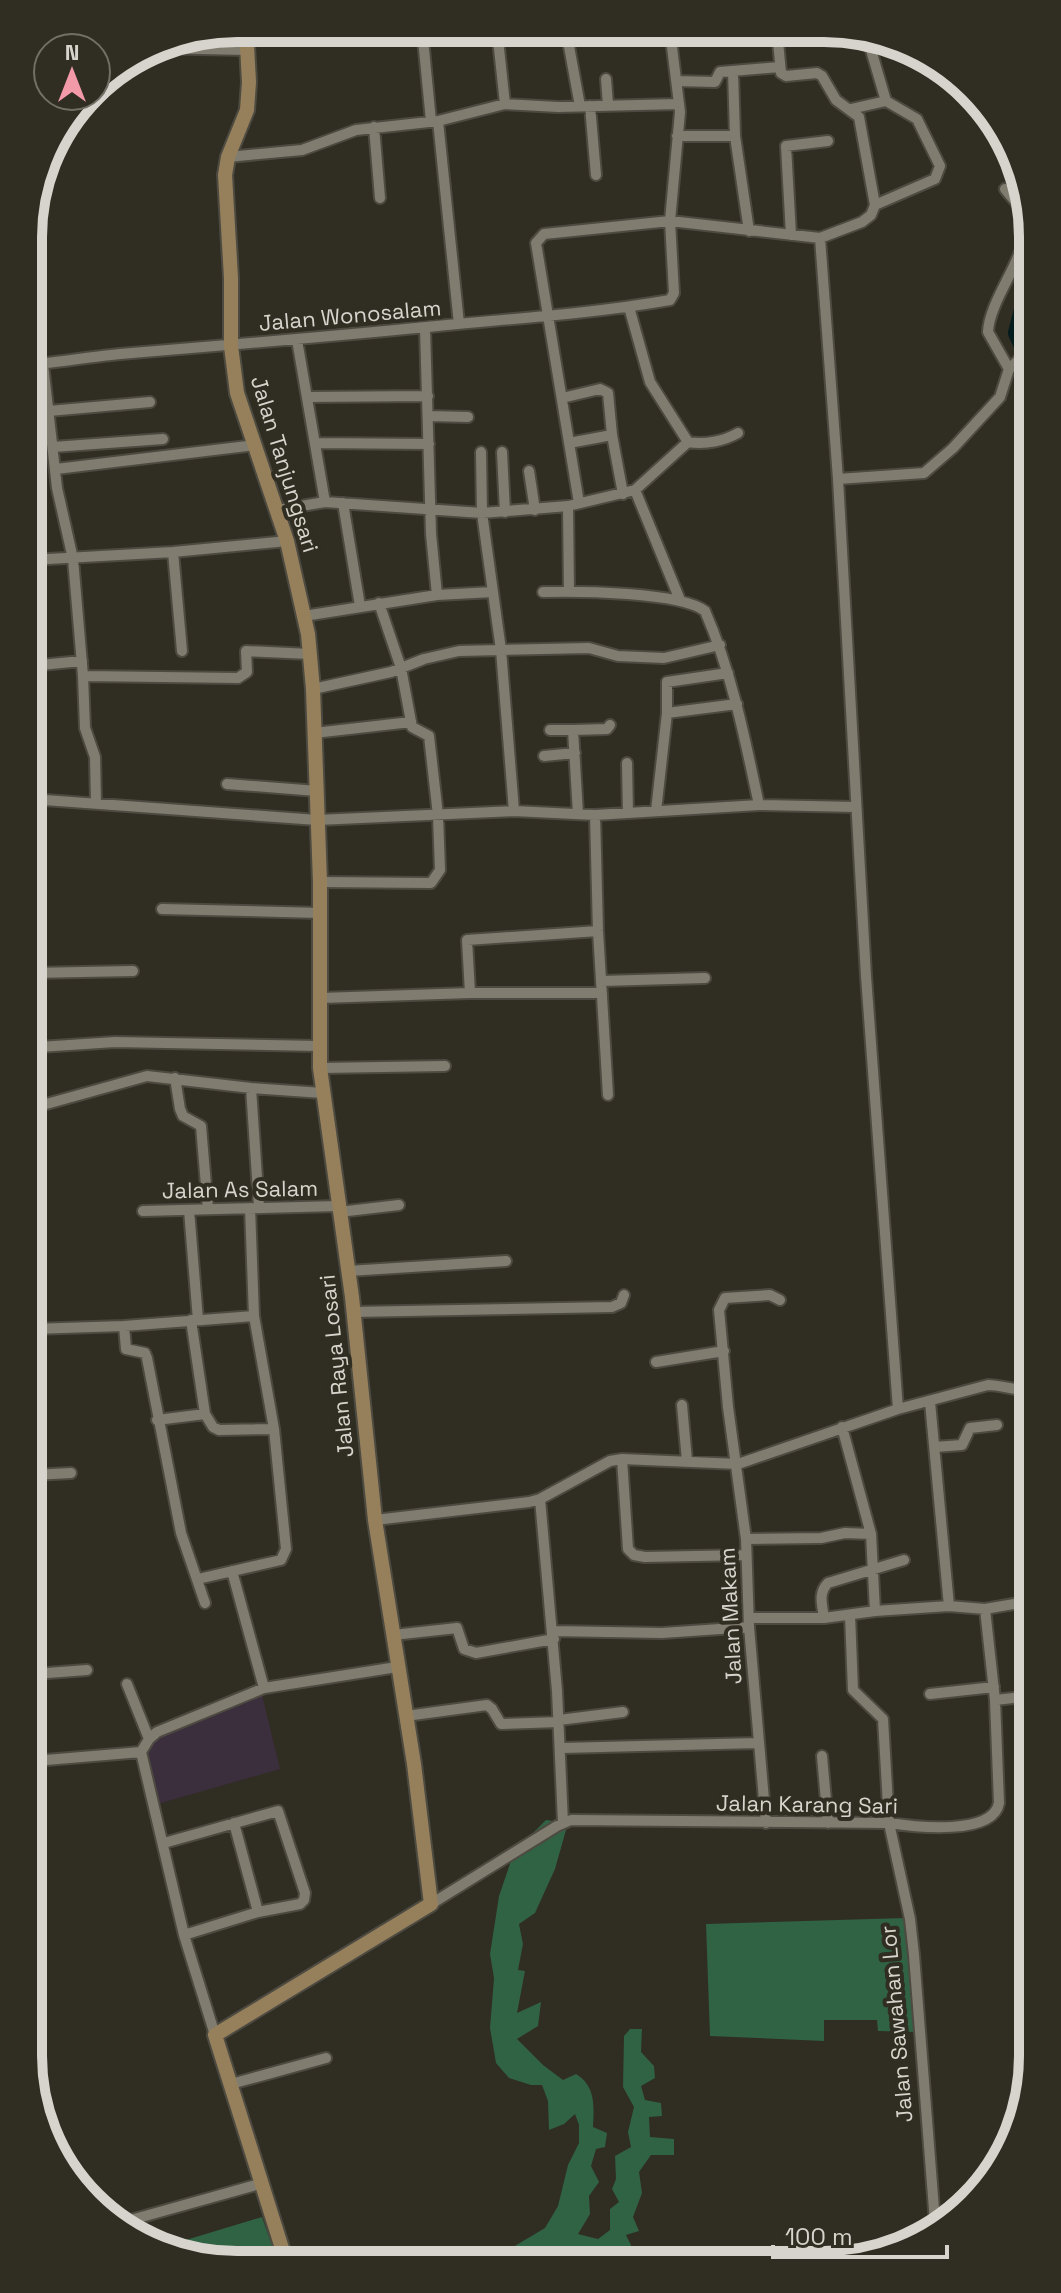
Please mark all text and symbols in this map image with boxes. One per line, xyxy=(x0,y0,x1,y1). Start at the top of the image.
north arrow xyxy=(32,32,112,112)
text: N xyxy=(65,38,79,66)
street label: Jalan Wonosalam xyxy=(258,293,442,337)
street label: Jalan Tanjungsari xyxy=(245,372,325,556)
street label: Jalan As Salam xyxy=(162,1174,318,1204)
street label: Jalan Raya Losari xyxy=(312,1273,360,1459)
street label: Jalan Makam xyxy=(712,1547,748,1685)
street label: Jalan Karang Sari xyxy=(716,1788,898,1820)
street label: Jalan Sawahan Lor xyxy=(873,1924,919,2124)
scale bar xyxy=(773,2209,947,2259)
text: 100 m xyxy=(785,2221,853,2252)

